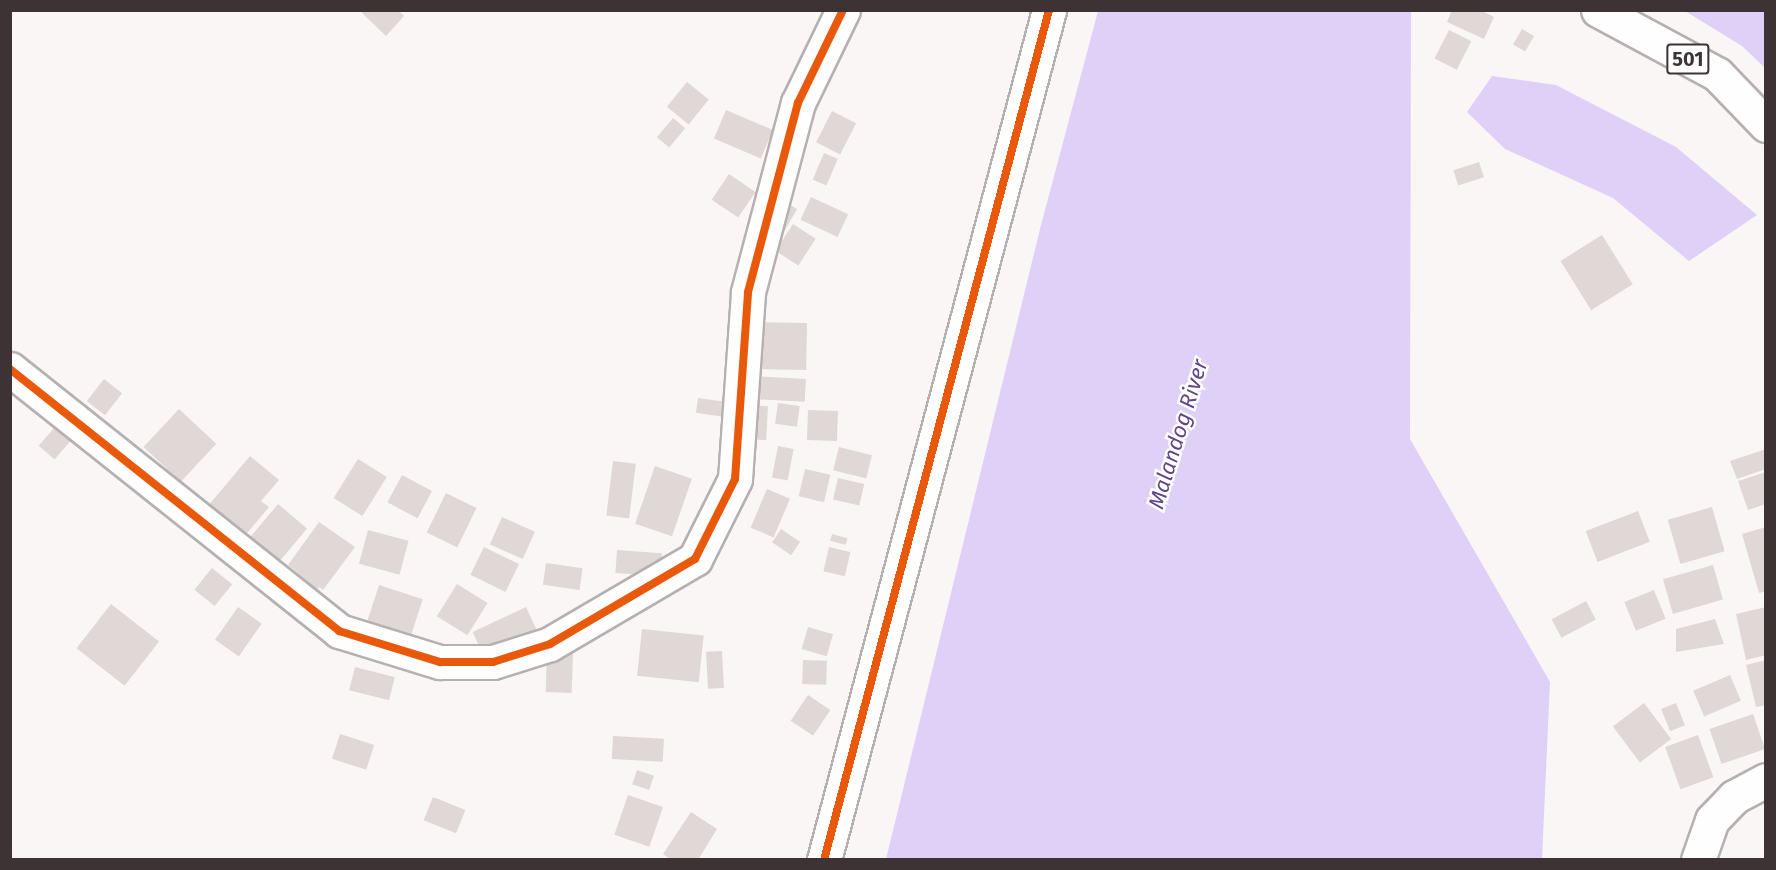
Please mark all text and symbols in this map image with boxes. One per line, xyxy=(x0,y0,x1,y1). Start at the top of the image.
road number: 501 xyxy=(1666,42,1710,76)
water label: Malandog River xyxy=(1143,356,1213,512)

